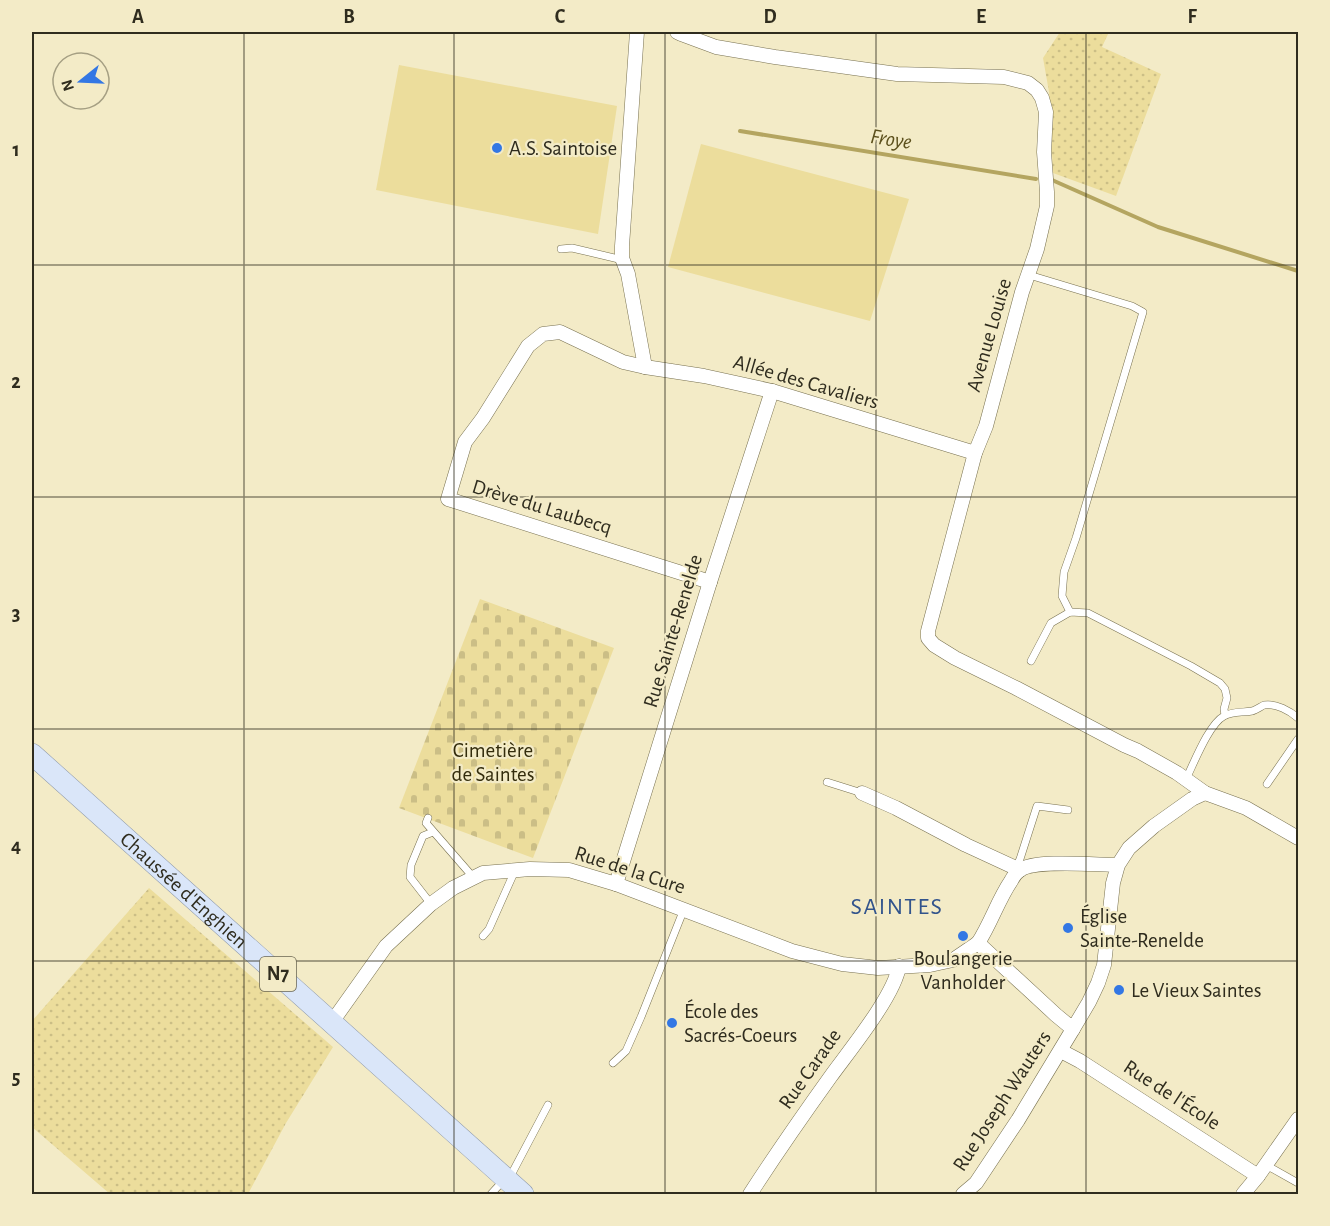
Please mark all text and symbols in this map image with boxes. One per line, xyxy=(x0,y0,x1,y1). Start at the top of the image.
text: A xyxy=(132,7,144,27)
text: B xyxy=(343,7,355,27)
text: C xyxy=(555,7,566,27)
text: D xyxy=(763,7,777,27)
text: E xyxy=(976,7,986,27)
text: F xyxy=(1187,7,1197,27)
north arrow xyxy=(51,51,111,111)
text: N xyxy=(58,78,77,93)
water label: Froye xyxy=(869,125,913,153)
place label: A.S. Saintoise xyxy=(509,138,617,159)
text: 1 xyxy=(12,140,20,160)
marker: A.S. Saintoise xyxy=(490,141,504,155)
street label: Avenue Louise xyxy=(963,276,1015,394)
street label: Allée des Cavaliers xyxy=(731,351,881,413)
text: 2 xyxy=(11,372,21,392)
street label: Drève du Laubecq xyxy=(469,476,615,538)
street label: Rue Sainte-Renelde xyxy=(640,552,706,710)
text: 3 xyxy=(12,604,20,624)
park label: Cimetière de Saintes xyxy=(452,740,535,785)
street label: Chaussée d'Enghien xyxy=(116,828,251,952)
text: 4 xyxy=(11,836,21,856)
street label: Rue de la Cure xyxy=(572,842,688,898)
district label: SAINTES xyxy=(851,895,943,919)
place label: Église Sainte-Renelde xyxy=(1080,904,1204,951)
marker: Église Sainte-Renelde xyxy=(1061,921,1075,935)
marker: Boulangerie Vanholder xyxy=(956,929,970,943)
place label: Boulangerie Vanholder xyxy=(913,948,1013,993)
road number: N7 xyxy=(260,957,296,991)
place label: Le Vieux Saintes xyxy=(1131,980,1261,1001)
marker: Le Vieux Saintes xyxy=(1112,983,1126,997)
place label: École des Sacrés-Coeurs xyxy=(684,999,797,1046)
marker: École des Sacrés-Coeurs xyxy=(665,1016,679,1030)
street label: Rue Carade xyxy=(775,1025,845,1113)
street label: Rue Joseph Wauters xyxy=(949,1027,1055,1175)
street label: Rue de l'École xyxy=(1120,1054,1225,1134)
text: 5 xyxy=(12,1068,20,1088)

